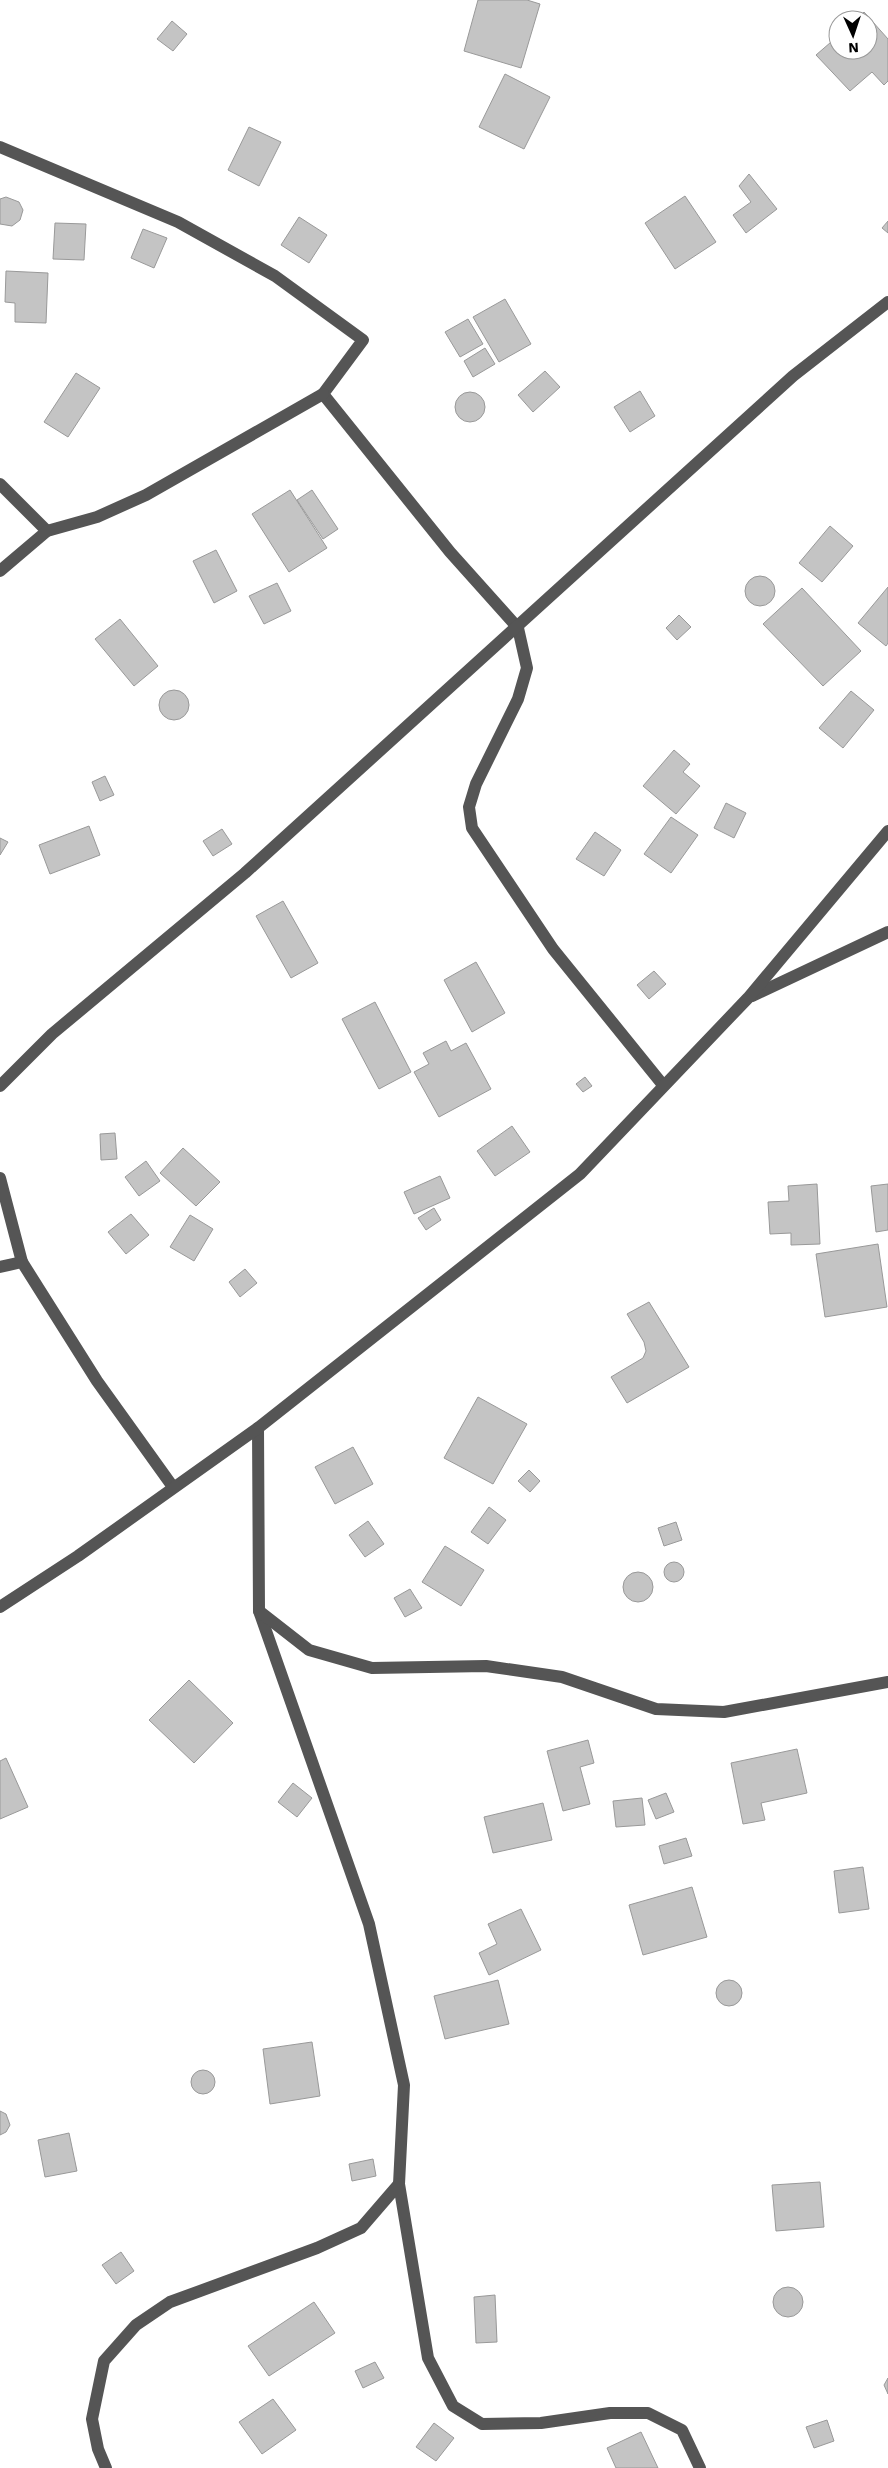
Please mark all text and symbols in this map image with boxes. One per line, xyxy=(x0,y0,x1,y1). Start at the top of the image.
north arrow xyxy=(828,10,878,60)
text: N xyxy=(848,40,859,56)

